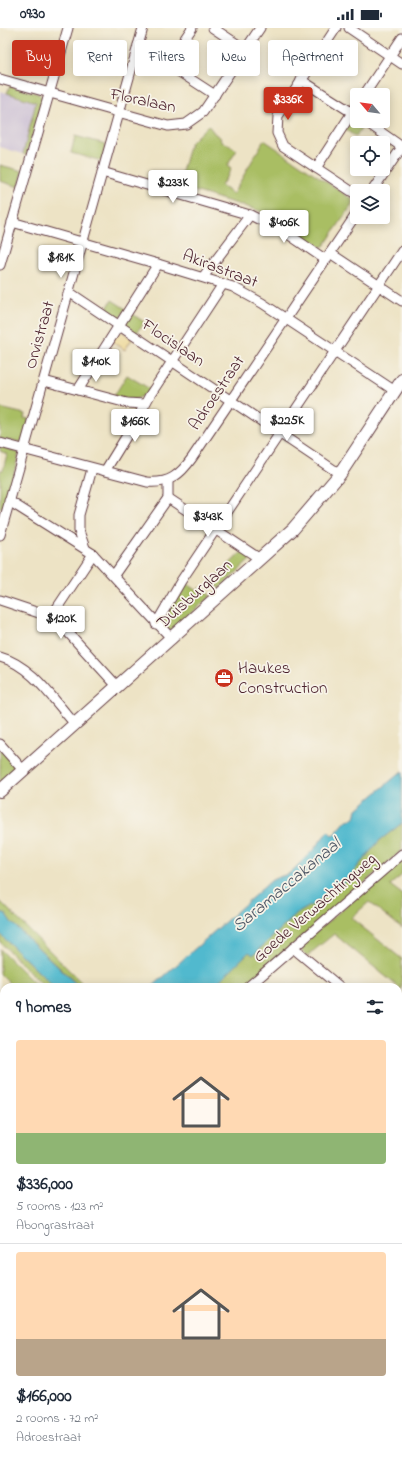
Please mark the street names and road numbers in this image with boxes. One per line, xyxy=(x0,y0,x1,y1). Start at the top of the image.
street label: Floralaan xyxy=(107,82,178,120)
street label: Akirastraat xyxy=(179,243,262,295)
street label: Orvistraat xyxy=(18,298,62,372)
street label: Flocislaan xyxy=(136,312,210,373)
street label: Adroestraat xyxy=(183,350,251,435)
street label: Duisburglaan xyxy=(151,553,240,637)
street label: Goede Verwachtingweg xyxy=(248,847,384,970)

